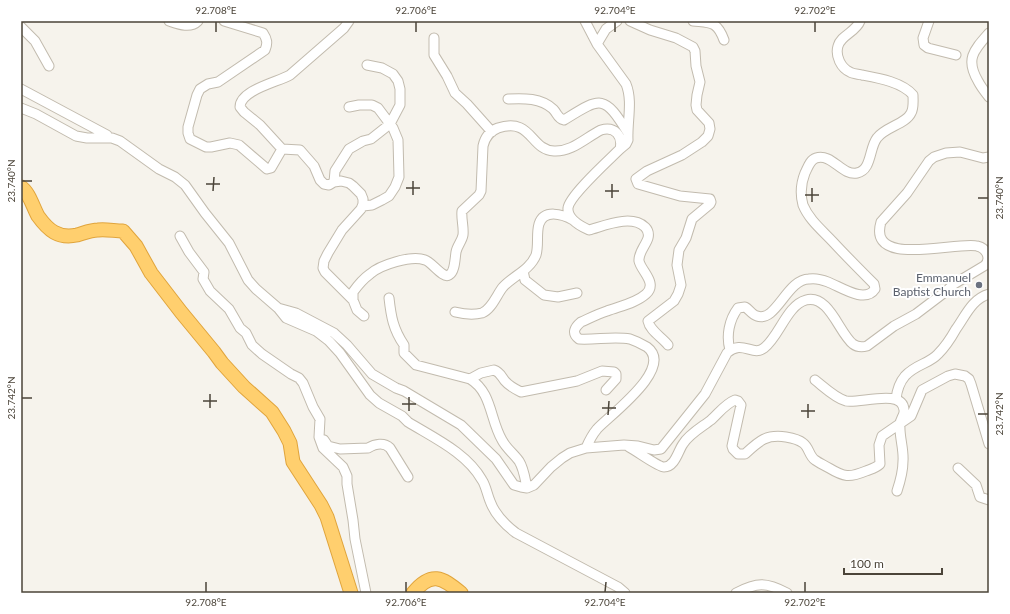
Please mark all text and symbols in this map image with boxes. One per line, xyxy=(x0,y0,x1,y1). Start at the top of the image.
text: 92.708°E xyxy=(195,4,237,16)
text: 92.706°E xyxy=(395,4,437,16)
text: 92.704°E xyxy=(594,4,636,16)
text: 92.702°E xyxy=(794,4,836,16)
text: 23.740°N xyxy=(5,159,17,203)
text: 23.740°N xyxy=(993,176,1005,220)
place label: Emmanuel Baptist Church xyxy=(893,270,971,299)
marker: Emmanuel Baptist Church xyxy=(974,280,984,290)
text: 23.742°N xyxy=(5,376,17,420)
text: 23.742°N xyxy=(993,392,1005,436)
scale bar xyxy=(844,550,942,576)
text: 100 m xyxy=(850,556,884,571)
text: 92.708°E xyxy=(185,596,227,608)
text: 92.706°E xyxy=(385,596,427,608)
text: 92.704°E xyxy=(584,596,626,608)
text: 92.702°E xyxy=(784,596,826,608)

